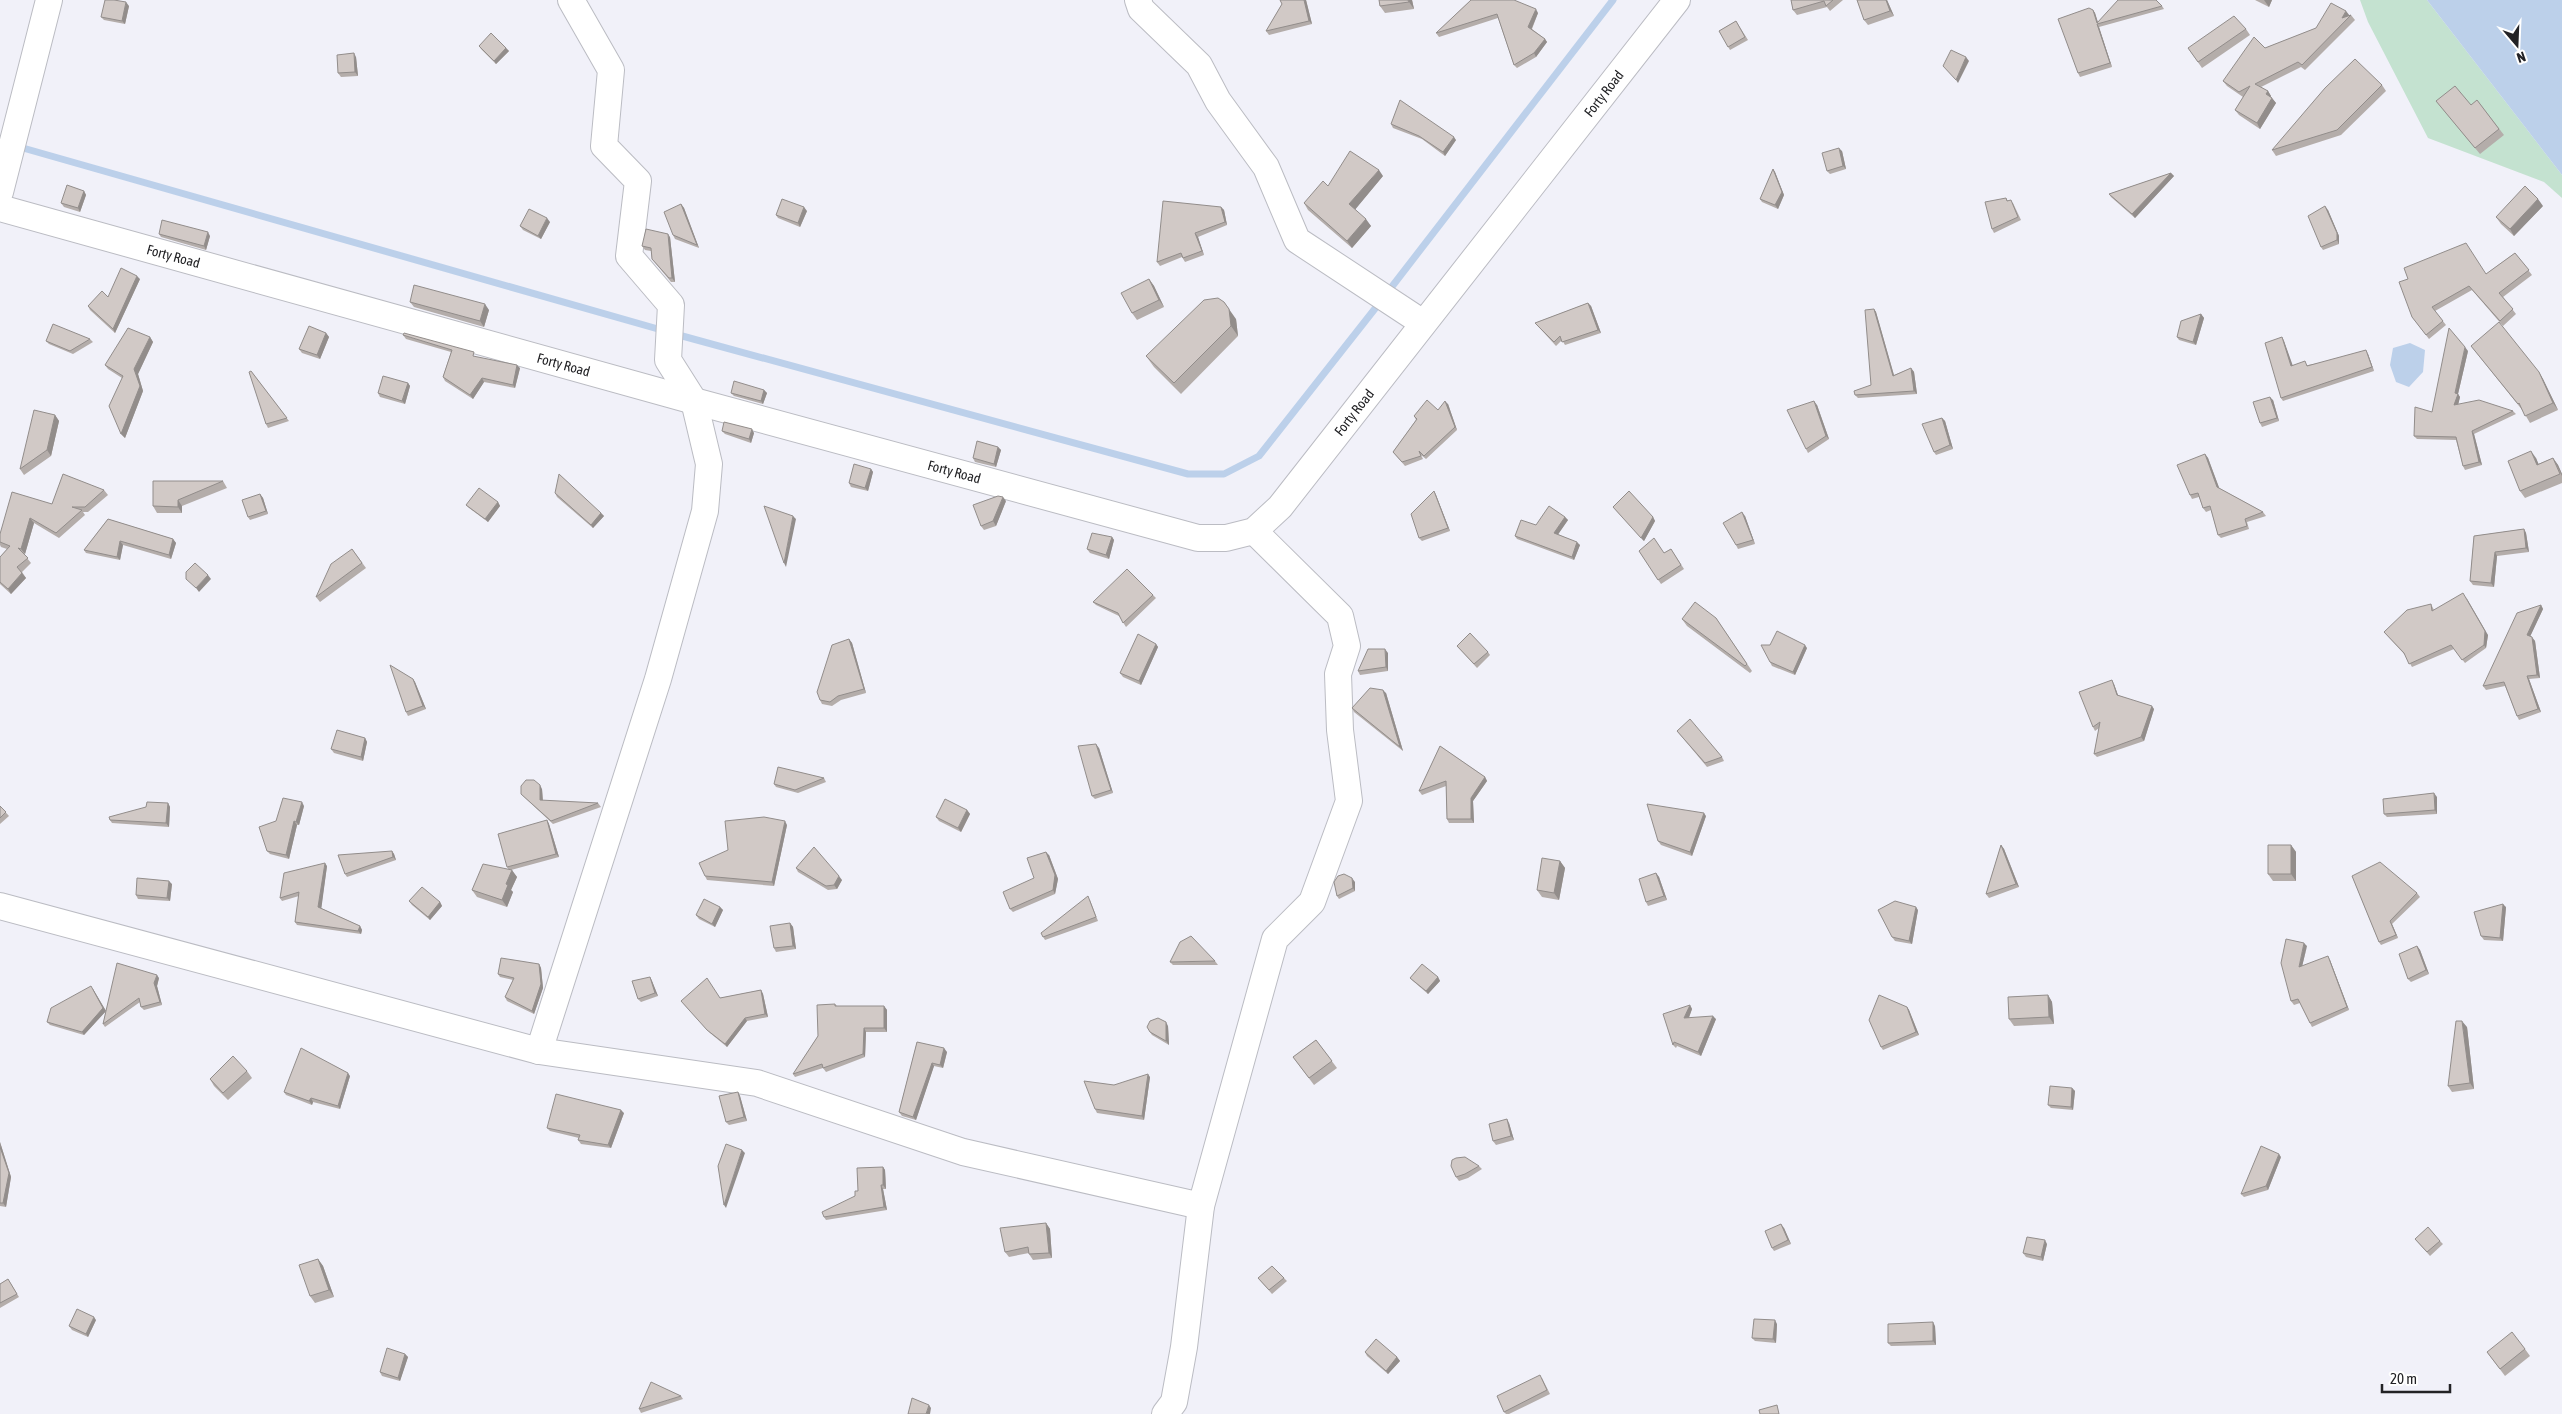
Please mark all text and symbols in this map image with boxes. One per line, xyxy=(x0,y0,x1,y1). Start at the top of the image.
north arrow xyxy=(2492,20,2542,70)
text: N xyxy=(2515,48,2528,66)
street label: Forty Road xyxy=(1581,67,1627,120)
street label: Forty Road xyxy=(145,241,202,271)
street label: Forty Road xyxy=(535,350,592,380)
street label: Forty Road xyxy=(1331,386,1377,439)
street label: Forty Road xyxy=(926,457,983,487)
scale bar xyxy=(2382,1362,2450,1394)
text: 20 m xyxy=(2390,1370,2417,1387)

